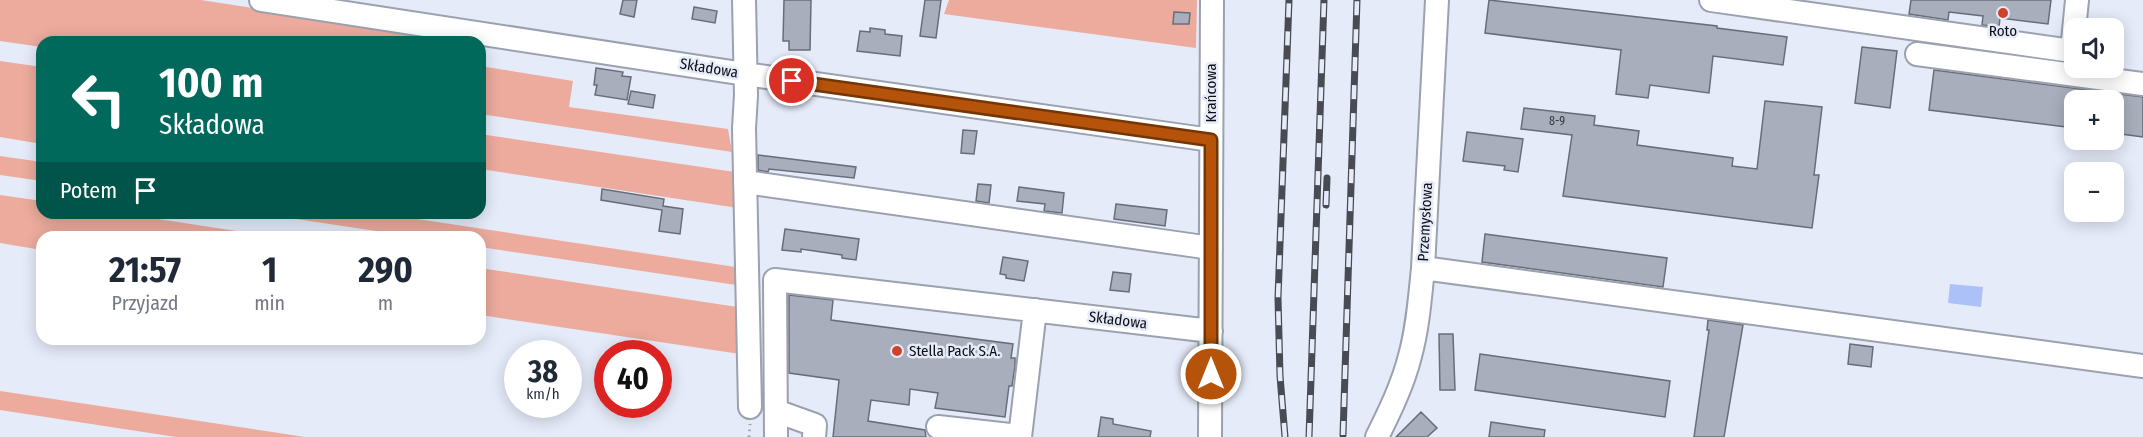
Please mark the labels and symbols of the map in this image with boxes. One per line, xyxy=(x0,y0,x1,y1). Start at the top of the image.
marker: Roto xyxy=(1996,6,2010,20)
place label: Roto xyxy=(1989,22,2017,40)
street label: Składowa xyxy=(679,55,739,81)
pin xyxy=(766,55,817,106)
street label: Krańcowa xyxy=(1202,64,1220,122)
house number: 8-9 xyxy=(1549,114,1565,128)
street label: Przemysłowa xyxy=(1414,182,1436,262)
street label: Składowa xyxy=(1088,307,1148,333)
speed limit sign: 40 xyxy=(594,340,672,418)
place label: Stella Pack S.A. xyxy=(909,342,1000,360)
position arrow xyxy=(1179,342,1243,406)
marker: Stella Pack S.A. xyxy=(890,344,904,358)

